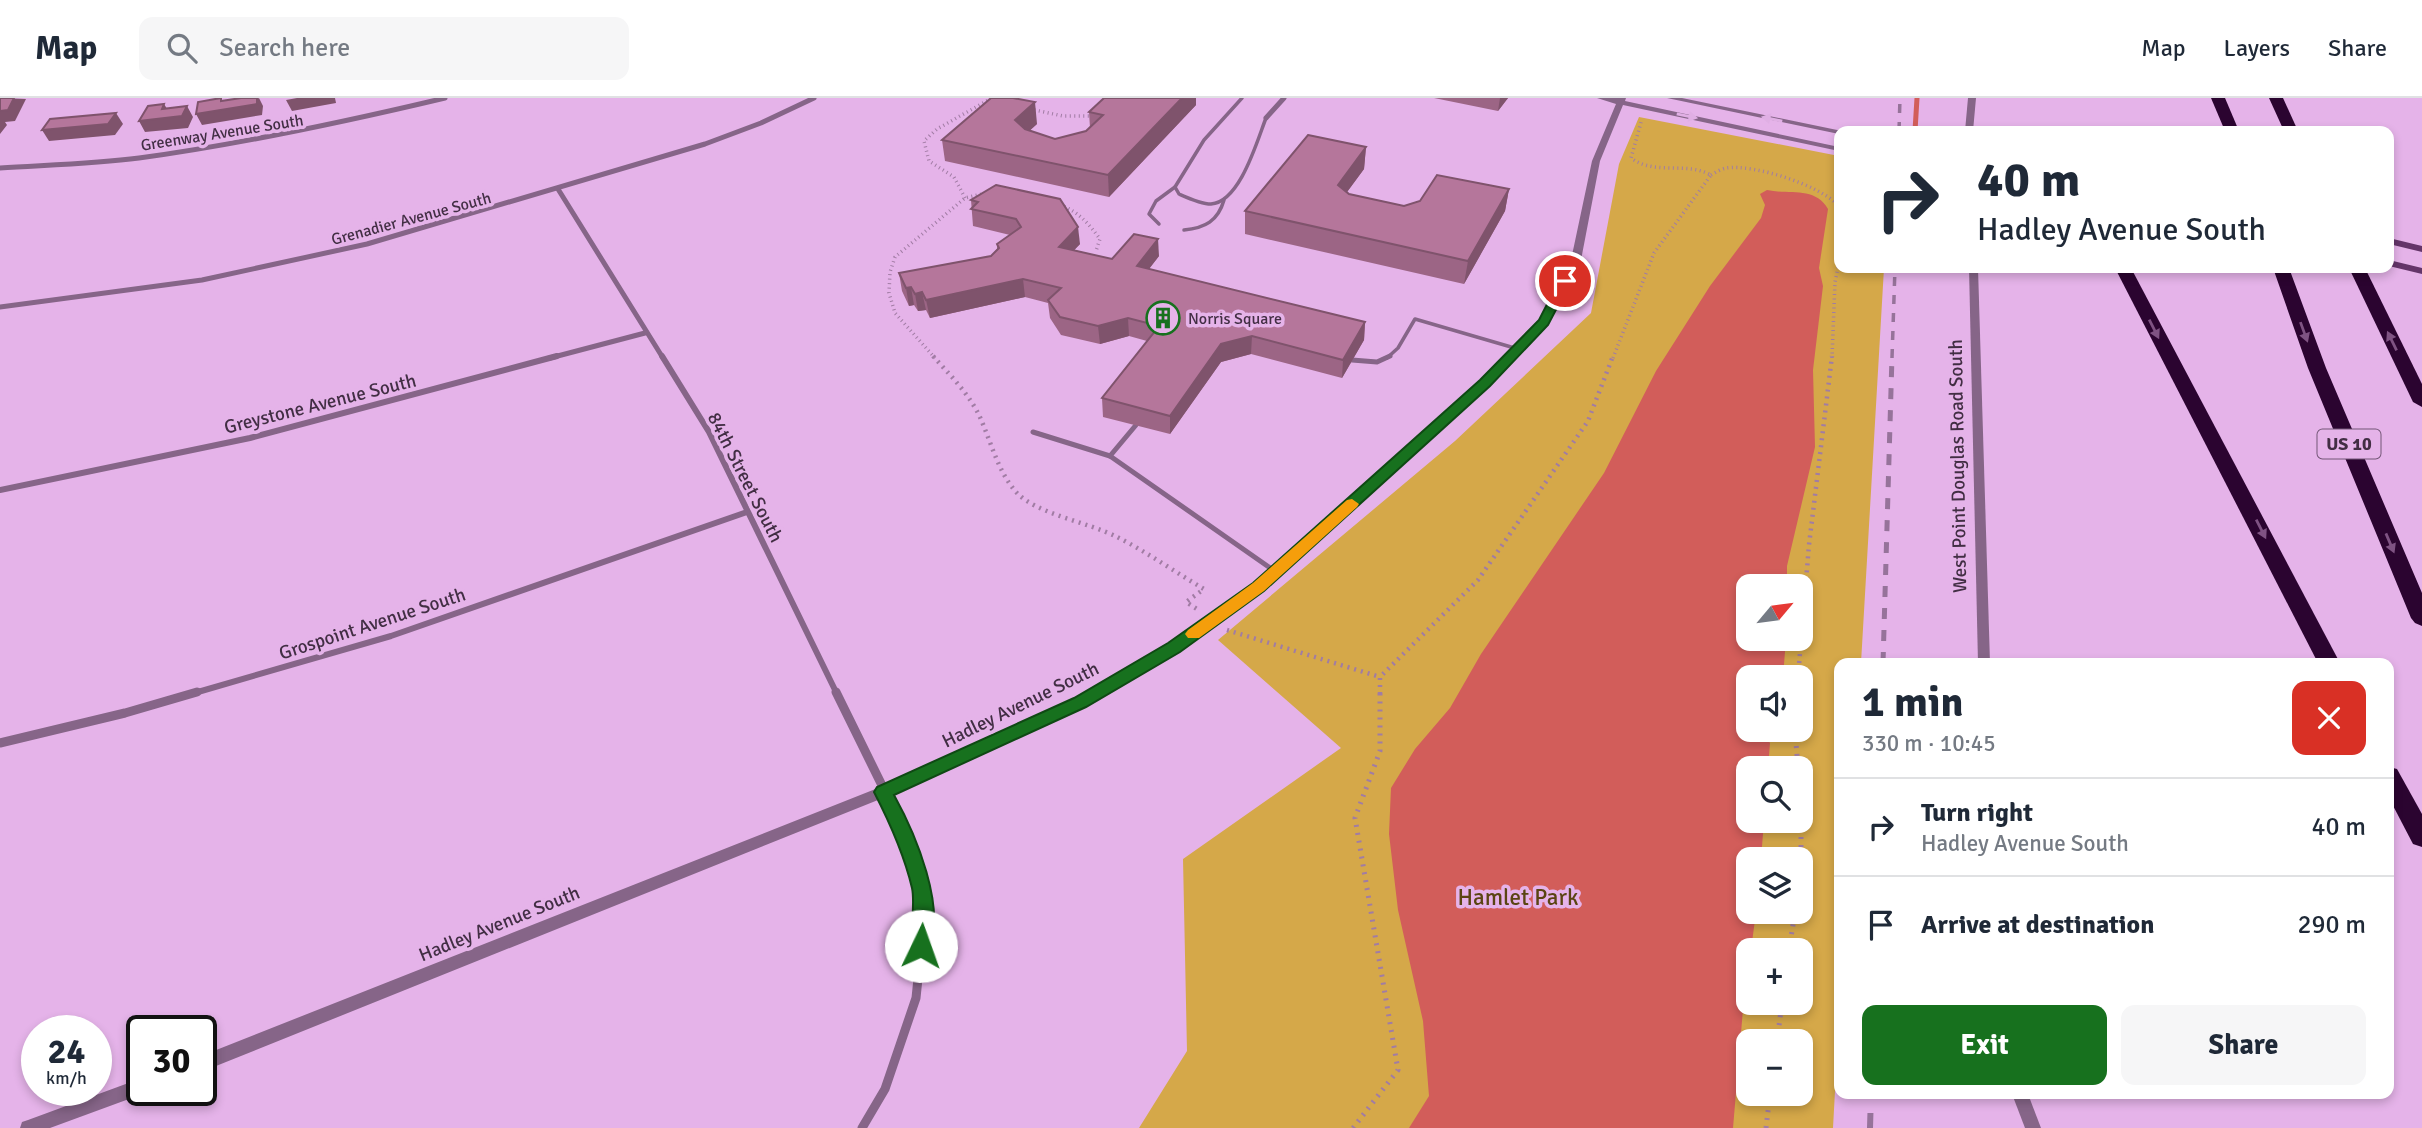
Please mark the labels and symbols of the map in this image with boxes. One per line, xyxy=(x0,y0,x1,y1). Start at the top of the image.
street label: Greenway Avenue South xyxy=(139,110,305,156)
one-way arrow xyxy=(1676,111,1698,122)
one-way arrow xyxy=(1761,113,1783,124)
street label: Grenadier Avenue South xyxy=(329,188,493,250)
pin xyxy=(1535,251,1595,311)
building icon: Norris Square xyxy=(1144,299,1182,337)
place label: Norris Square xyxy=(1188,309,1282,329)
one-way arrow xyxy=(2147,319,2159,339)
one-way arrow xyxy=(2299,321,2310,342)
one-way arrow xyxy=(2387,331,2398,351)
street label: West Point Douglas Road South xyxy=(1944,339,1972,593)
street label: Greystone Avenue South xyxy=(222,368,419,439)
street label: 84th Street South xyxy=(702,408,788,547)
road number: US 10 xyxy=(2318,430,2380,458)
one-way arrow xyxy=(2255,519,2266,539)
one-way arrow xyxy=(2385,532,2396,553)
north arrow xyxy=(1736,574,1813,651)
street label: Grospoint Avenue South xyxy=(276,582,469,665)
street label: Hadley Avenue South xyxy=(938,656,1103,753)
street label: Hadley Avenue South xyxy=(415,881,583,967)
park label: Hamlet Park xyxy=(1458,883,1579,912)
position arrow xyxy=(884,909,958,983)
speed limit sign: 30 xyxy=(126,1015,217,1106)

